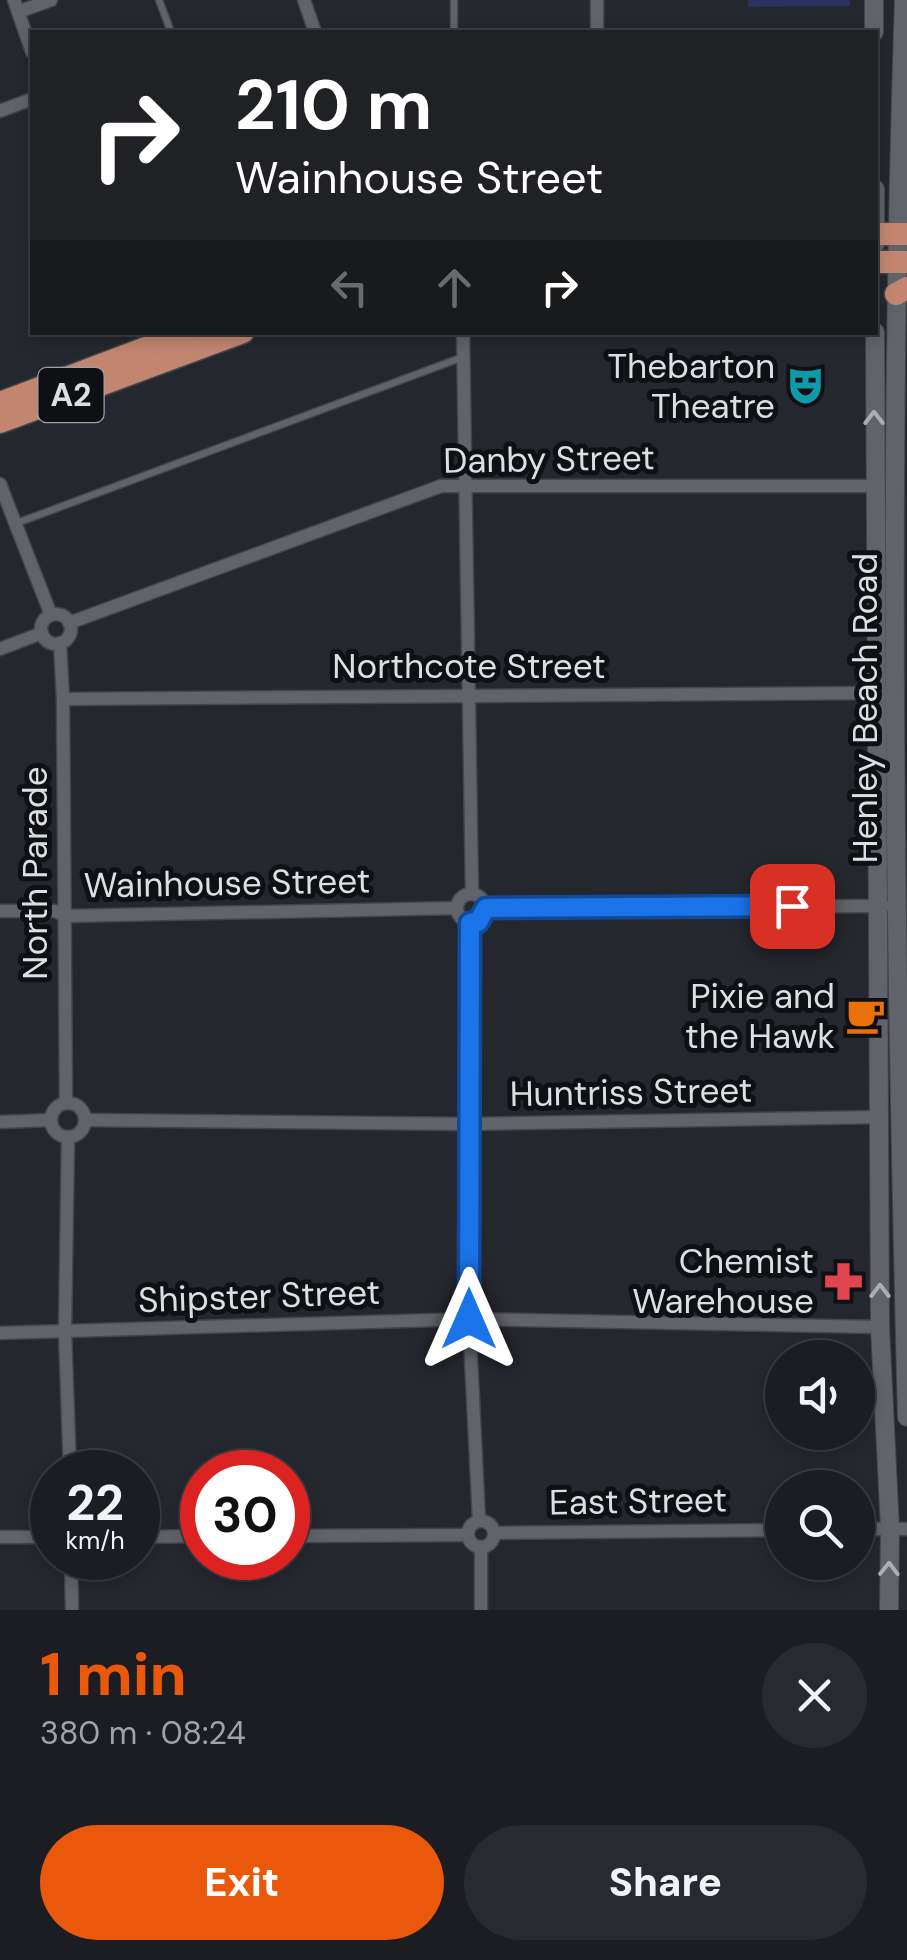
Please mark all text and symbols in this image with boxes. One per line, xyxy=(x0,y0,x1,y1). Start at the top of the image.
text: 210 m xyxy=(235,60,432,151)
icon: right xyxy=(70,70,200,200)
text: Wainhouse Street xyxy=(235,148,603,207)
icon: left xyxy=(322,260,377,315)
icon: ahead xyxy=(427,260,482,315)
icon: right xyxy=(532,260,587,315)
place label: Thebarton Theatre xyxy=(607,343,775,429)
theatre icon: Thebarton Theatre xyxy=(784,365,826,407)
road number: A2 xyxy=(38,368,104,422)
one-way arrow xyxy=(863,409,885,424)
street label: Danby Street xyxy=(443,434,655,484)
street label: Henley Beach Road xyxy=(842,553,888,863)
street label: Northcote Street xyxy=(332,643,606,689)
street label: North Parade xyxy=(12,766,58,980)
street label: Wainhouse Street xyxy=(83,858,371,908)
pin xyxy=(750,864,835,949)
icon: arrive xyxy=(765,879,820,934)
place label: Pixie and the Hawk xyxy=(685,973,835,1059)
cafe icon: Pixie and the Hawk xyxy=(844,995,886,1037)
street label: Huntriss Street xyxy=(509,1067,753,1117)
place label: Chemist Warehouse xyxy=(632,1238,814,1324)
pharmacy icon: Chemist Warehouse xyxy=(823,1260,865,1302)
position arrow xyxy=(417,1267,521,1371)
street label: Shipster Street xyxy=(137,1269,381,1323)
one-way arrow xyxy=(869,1283,891,1298)
map controls xyxy=(765,1340,875,1580)
button: sound xyxy=(765,1340,875,1450)
speed limit sign: 30 xyxy=(180,1450,310,1580)
text: 22 xyxy=(66,1470,124,1536)
button: search xyxy=(765,1470,875,1580)
street label: East Street xyxy=(549,1476,727,1526)
text: km/h xyxy=(65,1524,125,1557)
one-way arrow xyxy=(878,1561,900,1576)
text: 1 min xyxy=(40,1635,187,1714)
button: close xyxy=(762,1643,867,1748)
text: 380 m · 08:24 xyxy=(40,1712,246,1754)
button: Exit xyxy=(40,1825,444,1940)
button: Share xyxy=(464,1825,867,1940)

